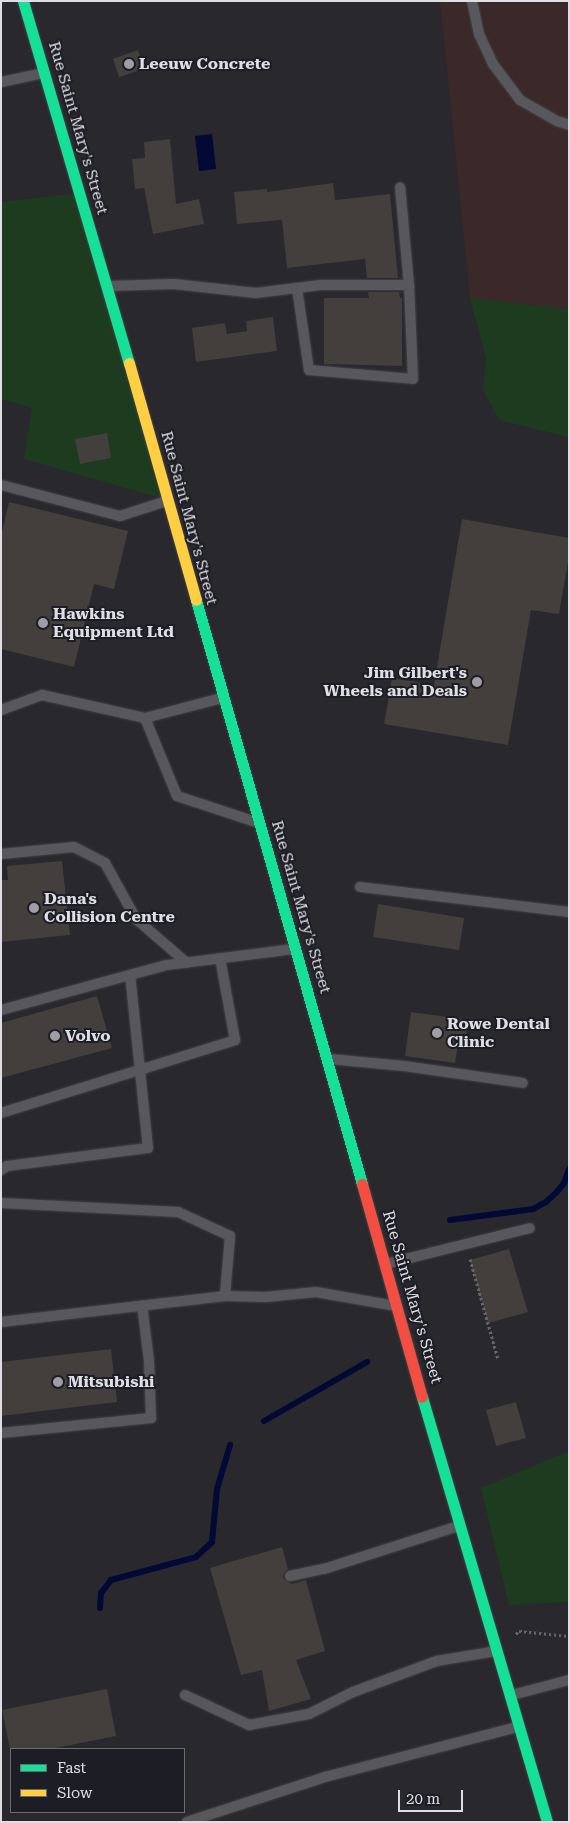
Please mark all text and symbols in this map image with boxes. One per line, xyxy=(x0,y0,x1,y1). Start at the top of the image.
street label: Rue Saint Mary's Street xyxy=(44,39,112,217)
place label: Leeuw Concrete xyxy=(139,54,270,74)
marker: Leeuw Concrete xyxy=(123,58,135,70)
street label: Rue Saint Mary's Street xyxy=(157,429,221,607)
place label: Hawkins Equipment Ltd xyxy=(53,604,174,642)
marker: Hawkins Equipment Ltd xyxy=(37,617,49,629)
place label: Jim Gilbert's Wheels and Deals xyxy=(323,663,467,701)
marker: Jim Gilbert's Wheels and Deals xyxy=(471,676,483,688)
street label: Rue Saint Mary's Street xyxy=(267,818,335,996)
place label: Dana's Collision Centre xyxy=(44,889,175,927)
marker: Dana's Collision Centre xyxy=(28,902,40,914)
place label: Rowe Dental Clinic xyxy=(447,1014,550,1052)
place label: Volvo xyxy=(65,1026,111,1046)
marker: Rowe Dental Clinic xyxy=(431,1027,443,1039)
marker: Volvo xyxy=(49,1030,61,1042)
street label: Rue Saint Mary's Street xyxy=(378,1208,446,1386)
place label: Mitsubishi xyxy=(68,1372,154,1392)
marker: Mitsubishi xyxy=(52,1376,64,1388)
legend xyxy=(10,1748,185,1813)
text: Fast xyxy=(57,1759,86,1777)
scale bar xyxy=(400,1780,465,1812)
text: Slow xyxy=(57,1784,92,1802)
text: 20 m xyxy=(406,1790,440,1808)

